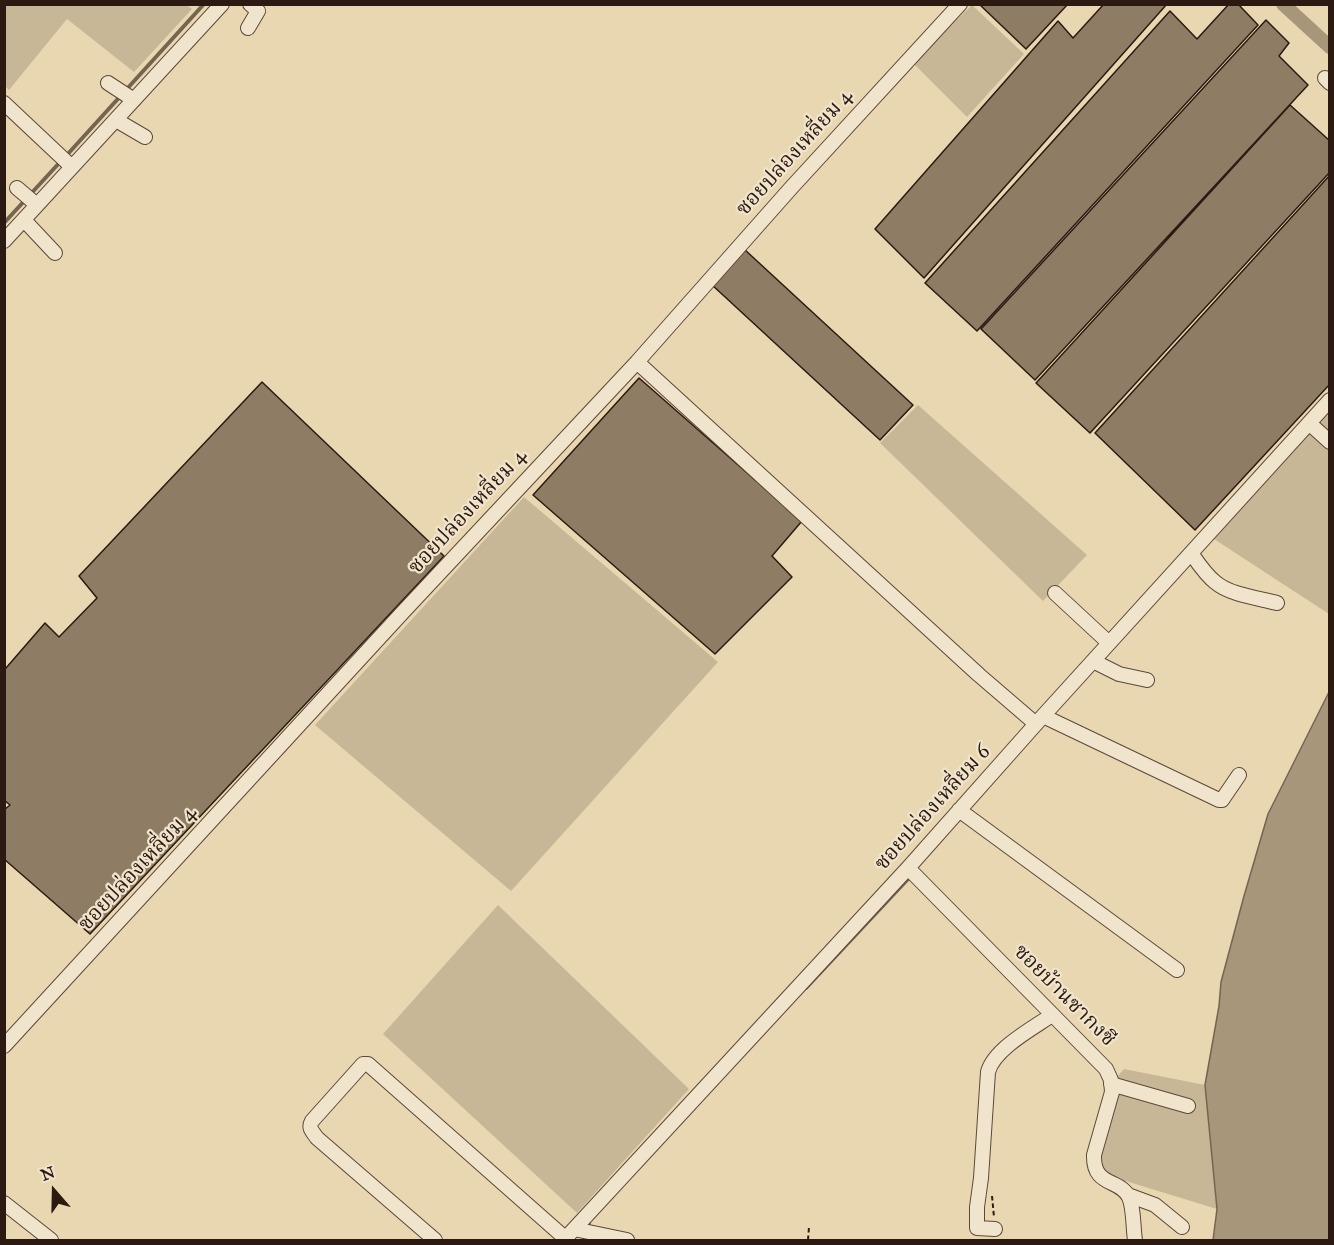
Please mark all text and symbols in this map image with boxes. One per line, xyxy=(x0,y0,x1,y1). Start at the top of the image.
street label: ซอยปล่องเหลี่ยม 4 xyxy=(732,85,858,221)
street label: ซอยปล่องเหลี่ยม 4 xyxy=(404,444,532,580)
street label: ซอยปล่องเหลี่ยม 6 xyxy=(870,740,996,876)
street label: ซอยปล่องเหลี่ยม 4 xyxy=(74,801,202,937)
street label: ซอยบ้านซากงซี xyxy=(1008,940,1120,1052)
north arrow xyxy=(24,1161,84,1221)
text: N xyxy=(38,1162,57,1185)

